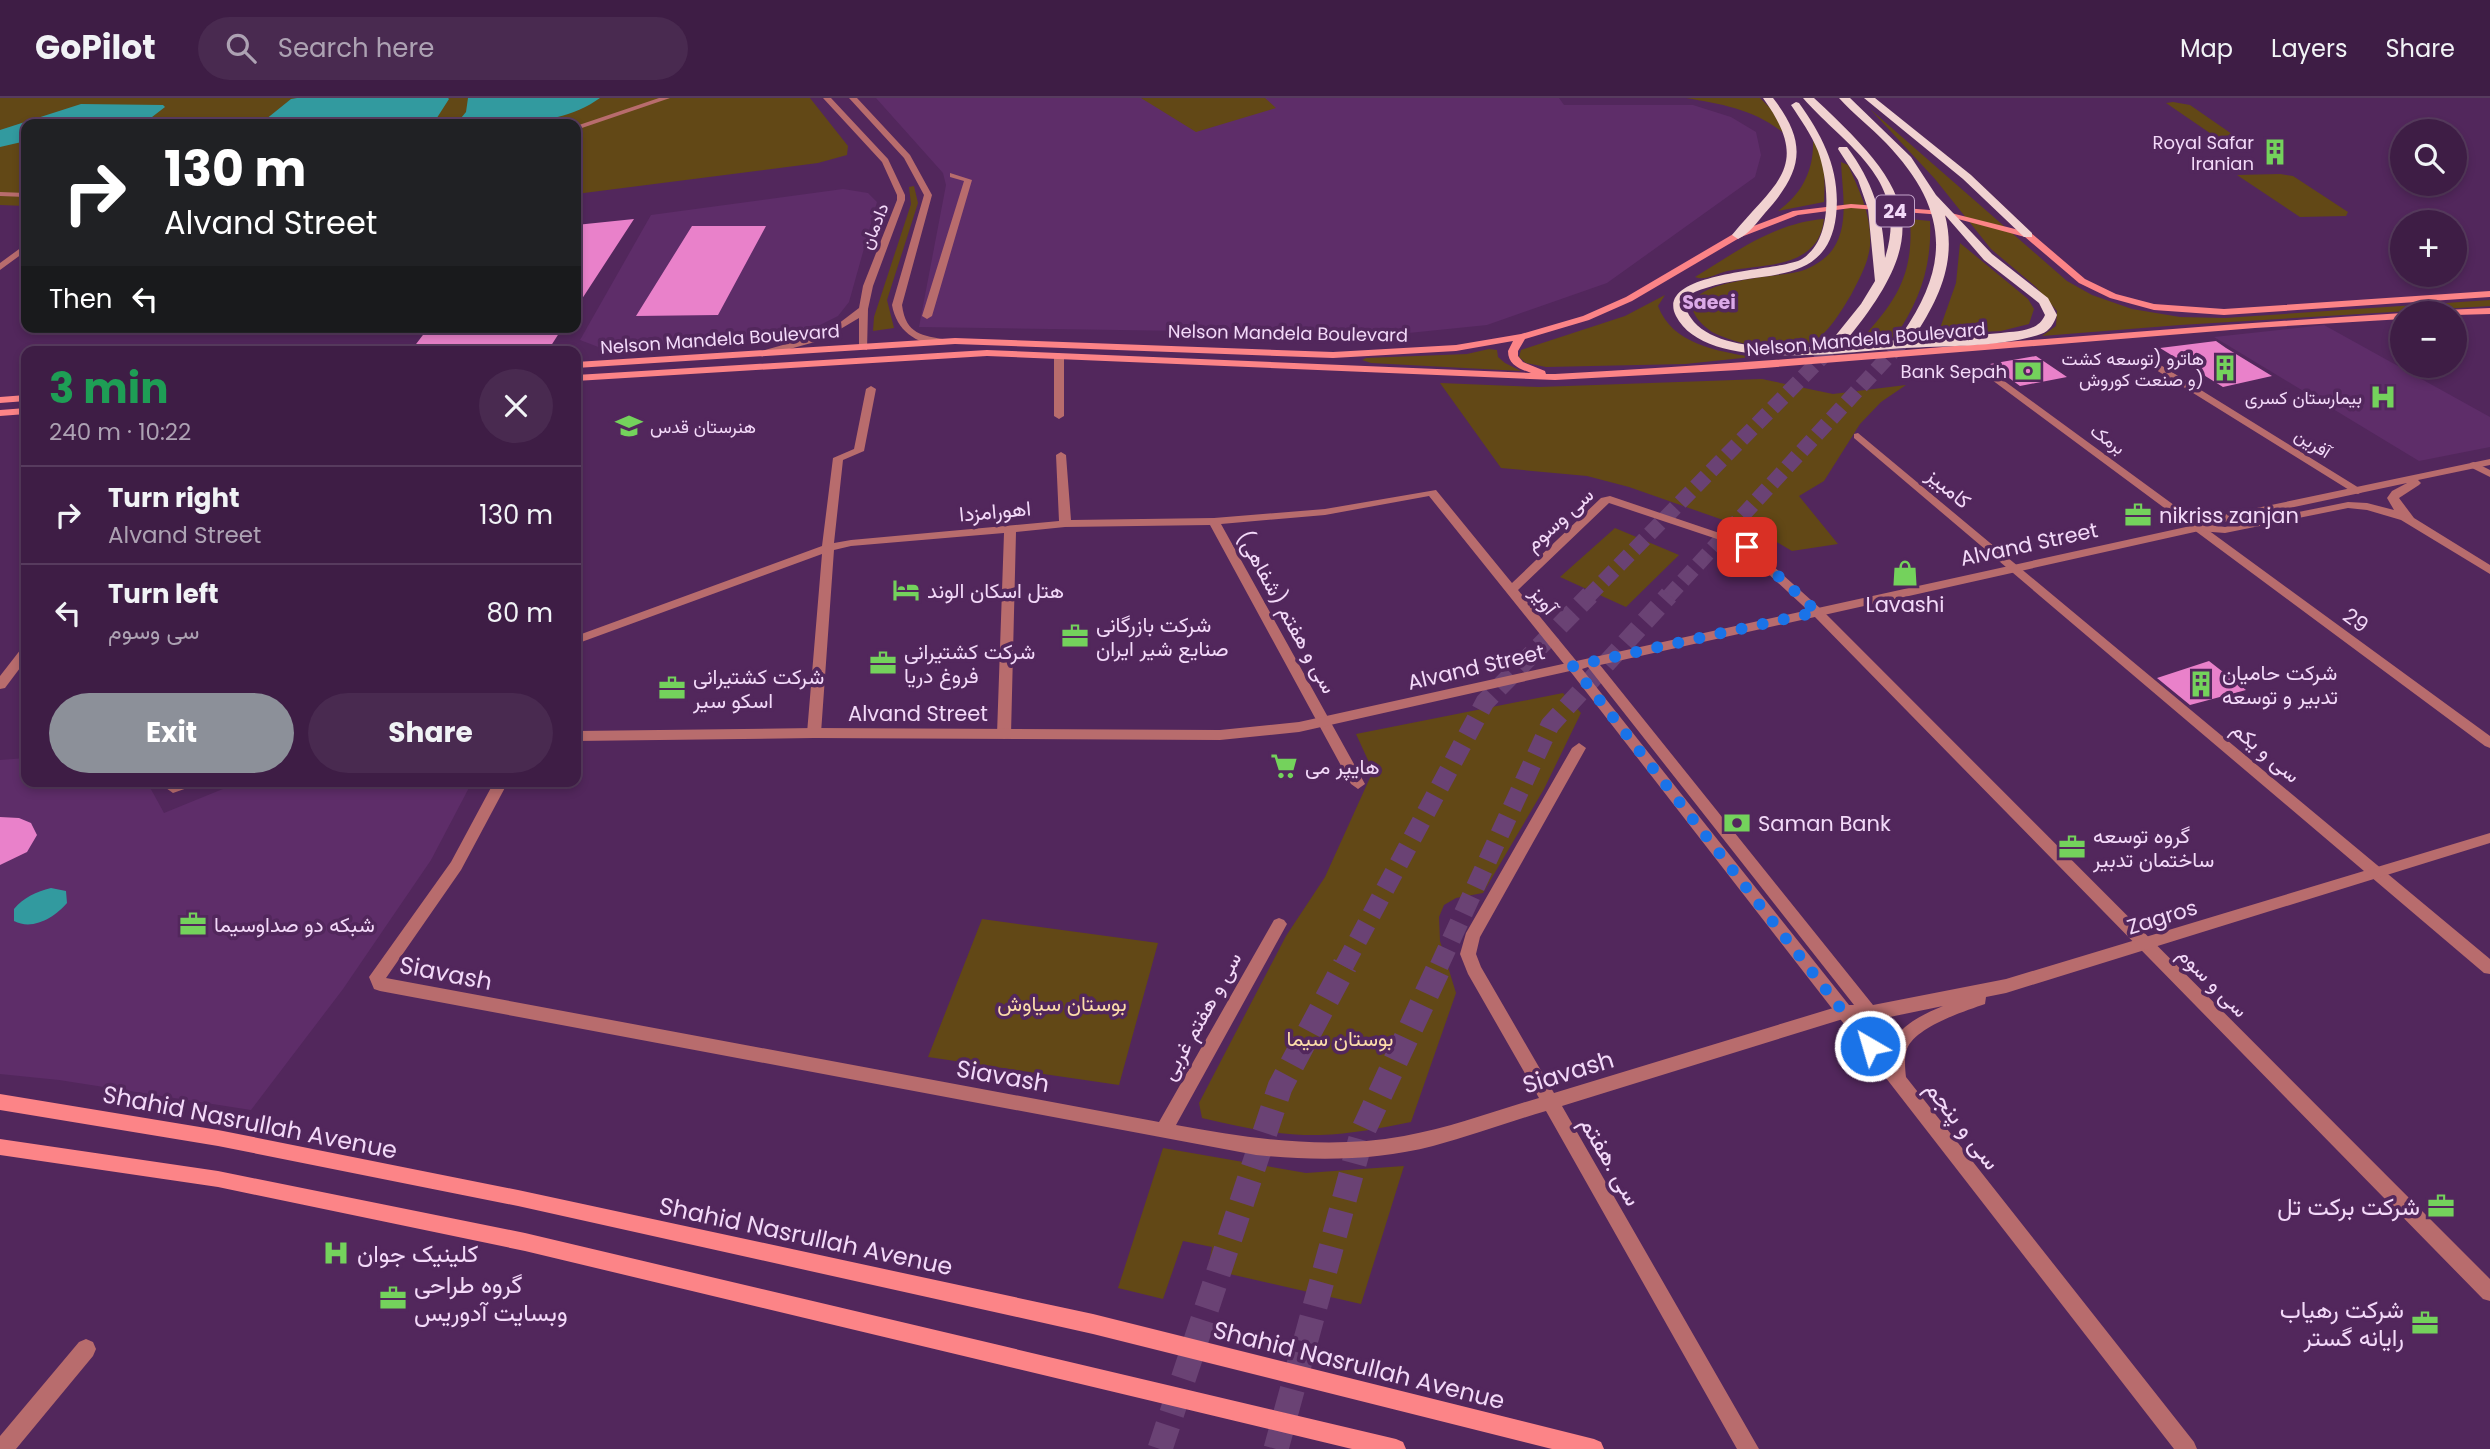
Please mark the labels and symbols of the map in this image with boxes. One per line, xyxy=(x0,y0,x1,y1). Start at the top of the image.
place label: Royal Safar Iranian xyxy=(2152,130,2254,176)
building icon: Royal Safar Iranian xyxy=(2260,137,2290,167)
road number: 24 xyxy=(1876,195,1914,226)
street label: دادمان xyxy=(853,199,895,253)
district label: Saeei xyxy=(1682,289,1736,316)
street label: Nelson Mandela Boulevard xyxy=(1745,316,1987,362)
street label: Nelson Mandela Boulevard xyxy=(599,318,841,360)
street label: Nelson Mandela Boulevard xyxy=(1168,318,1408,348)
place label: هاترو (توسعه کشت و صنعت کوروش) xyxy=(2062,346,2204,392)
building icon: هاترو (توسعه کشت و صنعت کوروش) xyxy=(2210,353,2240,383)
bank icon: Bank Sepah xyxy=(2013,356,2043,386)
place label: Bank Sepah xyxy=(1901,359,2007,384)
hospital icon: بیمارستان کسری xyxy=(2368,382,2398,412)
place label: بیمارستان کسری xyxy=(2245,385,2362,410)
school or university icon: هنرستان قدس xyxy=(614,411,644,441)
place label: هنرستان قدس xyxy=(650,414,756,439)
street label: برمک xyxy=(2086,418,2130,460)
street label: آفرین xyxy=(2290,422,2338,465)
street label: کامبیز xyxy=(1920,460,1977,515)
street label: سی وسوم xyxy=(1518,480,1600,558)
street label: اهورامزدا xyxy=(958,493,1032,529)
office icon: nikriss zanjan xyxy=(2123,500,2153,530)
place label: nikriss zanjan xyxy=(2159,501,2299,530)
street label: Alvand Street xyxy=(1957,515,2101,573)
pin xyxy=(1717,517,1777,577)
street label: سی و هفتم (شفاهی) xyxy=(1230,525,1344,699)
shop icon: Lavashi xyxy=(1890,558,1920,588)
hotel icon: هتل اسکان الوند xyxy=(891,575,921,605)
place label: هتل اسکان الوند xyxy=(927,576,1064,605)
street label: آویز xyxy=(1523,579,1566,622)
place label: Lavashi xyxy=(1866,590,1944,619)
street label: 29 xyxy=(2337,601,2375,639)
place label: شرکت بازرگانی صنایع شیر ایران xyxy=(1096,610,1229,663)
office icon: شرکت بازرگانی صنایع شیر ایران xyxy=(1060,621,1090,651)
place label: شرکت کشتیرانی فروغ دریا xyxy=(904,637,1035,690)
street label: Alvand Street xyxy=(1405,637,1547,697)
office icon: شرکت کشتیرانی فروغ دریا xyxy=(868,648,898,678)
place label: شرکت حامیان تدبیر و توسعه xyxy=(2222,658,2338,711)
place label: شرکت کشتیرانی اسکو سیر xyxy=(692,662,824,715)
building icon: شرکت حامیان تدبیر و توسعه xyxy=(2186,669,2216,699)
office icon: شرکت کشتیرانی اسکو سیر xyxy=(657,673,687,703)
street label: Alvand Street xyxy=(848,699,988,728)
street label: سی و یکم xyxy=(2226,715,2306,789)
supermarket icon: هایپر می xyxy=(1269,751,1299,781)
place label: هایپر می xyxy=(1305,752,1380,781)
bank icon: Saman Bank xyxy=(1722,808,1752,838)
place label: Saman Bank xyxy=(1758,809,1891,838)
place label: گروه توسعه ساختمان تدبیر xyxy=(2092,821,2214,874)
office icon: گروه توسعه ساختمان تدبیر xyxy=(2057,832,2087,862)
street label: Zagros xyxy=(2123,893,2201,941)
office icon: شبکه دو صداوسیما xyxy=(178,909,208,939)
place label: شبکه دو صداوسیما xyxy=(214,910,375,939)
street label: سی و سوم xyxy=(2171,940,2255,1024)
street label: سی و هفتم غربی xyxy=(1154,947,1248,1085)
street label: Siavash xyxy=(397,948,495,998)
park label: بوستان سیاوش xyxy=(997,989,1127,1018)
position arrow xyxy=(1833,1009,1907,1083)
park label: بوستان سیما xyxy=(1286,1024,1394,1053)
street label: Siavash xyxy=(1518,1043,1618,1101)
street label: Siavash xyxy=(954,1052,1052,1100)
street label: سی و پنجم xyxy=(1918,1073,2008,1177)
street label: Shahid Nasrullah Avenue xyxy=(100,1077,400,1167)
street label: سی .هفتم xyxy=(1572,1110,1650,1212)
street label: Shahid Nasrullah Avenue xyxy=(656,1189,956,1283)
place label: شرکت برکت تل xyxy=(2277,1190,2420,1223)
office icon: شرکت برکت تل xyxy=(2426,1191,2456,1221)
place label: کلینیک جوان xyxy=(357,1237,478,1270)
hospital icon: کلینیک جوان xyxy=(321,1238,351,1268)
place label: گروه طراحی وبسایت آدوریس xyxy=(414,1268,568,1329)
office icon: گروه طراحی وبسایت آدوریس xyxy=(378,1283,408,1313)
place label: شرکت رهیاب رایانه گستر xyxy=(2280,1293,2404,1354)
office icon: شرکت رهیاب رایانه گستر xyxy=(2410,1308,2440,1338)
street label: Shahid Nasrullah Avenue xyxy=(1210,1313,1508,1417)

